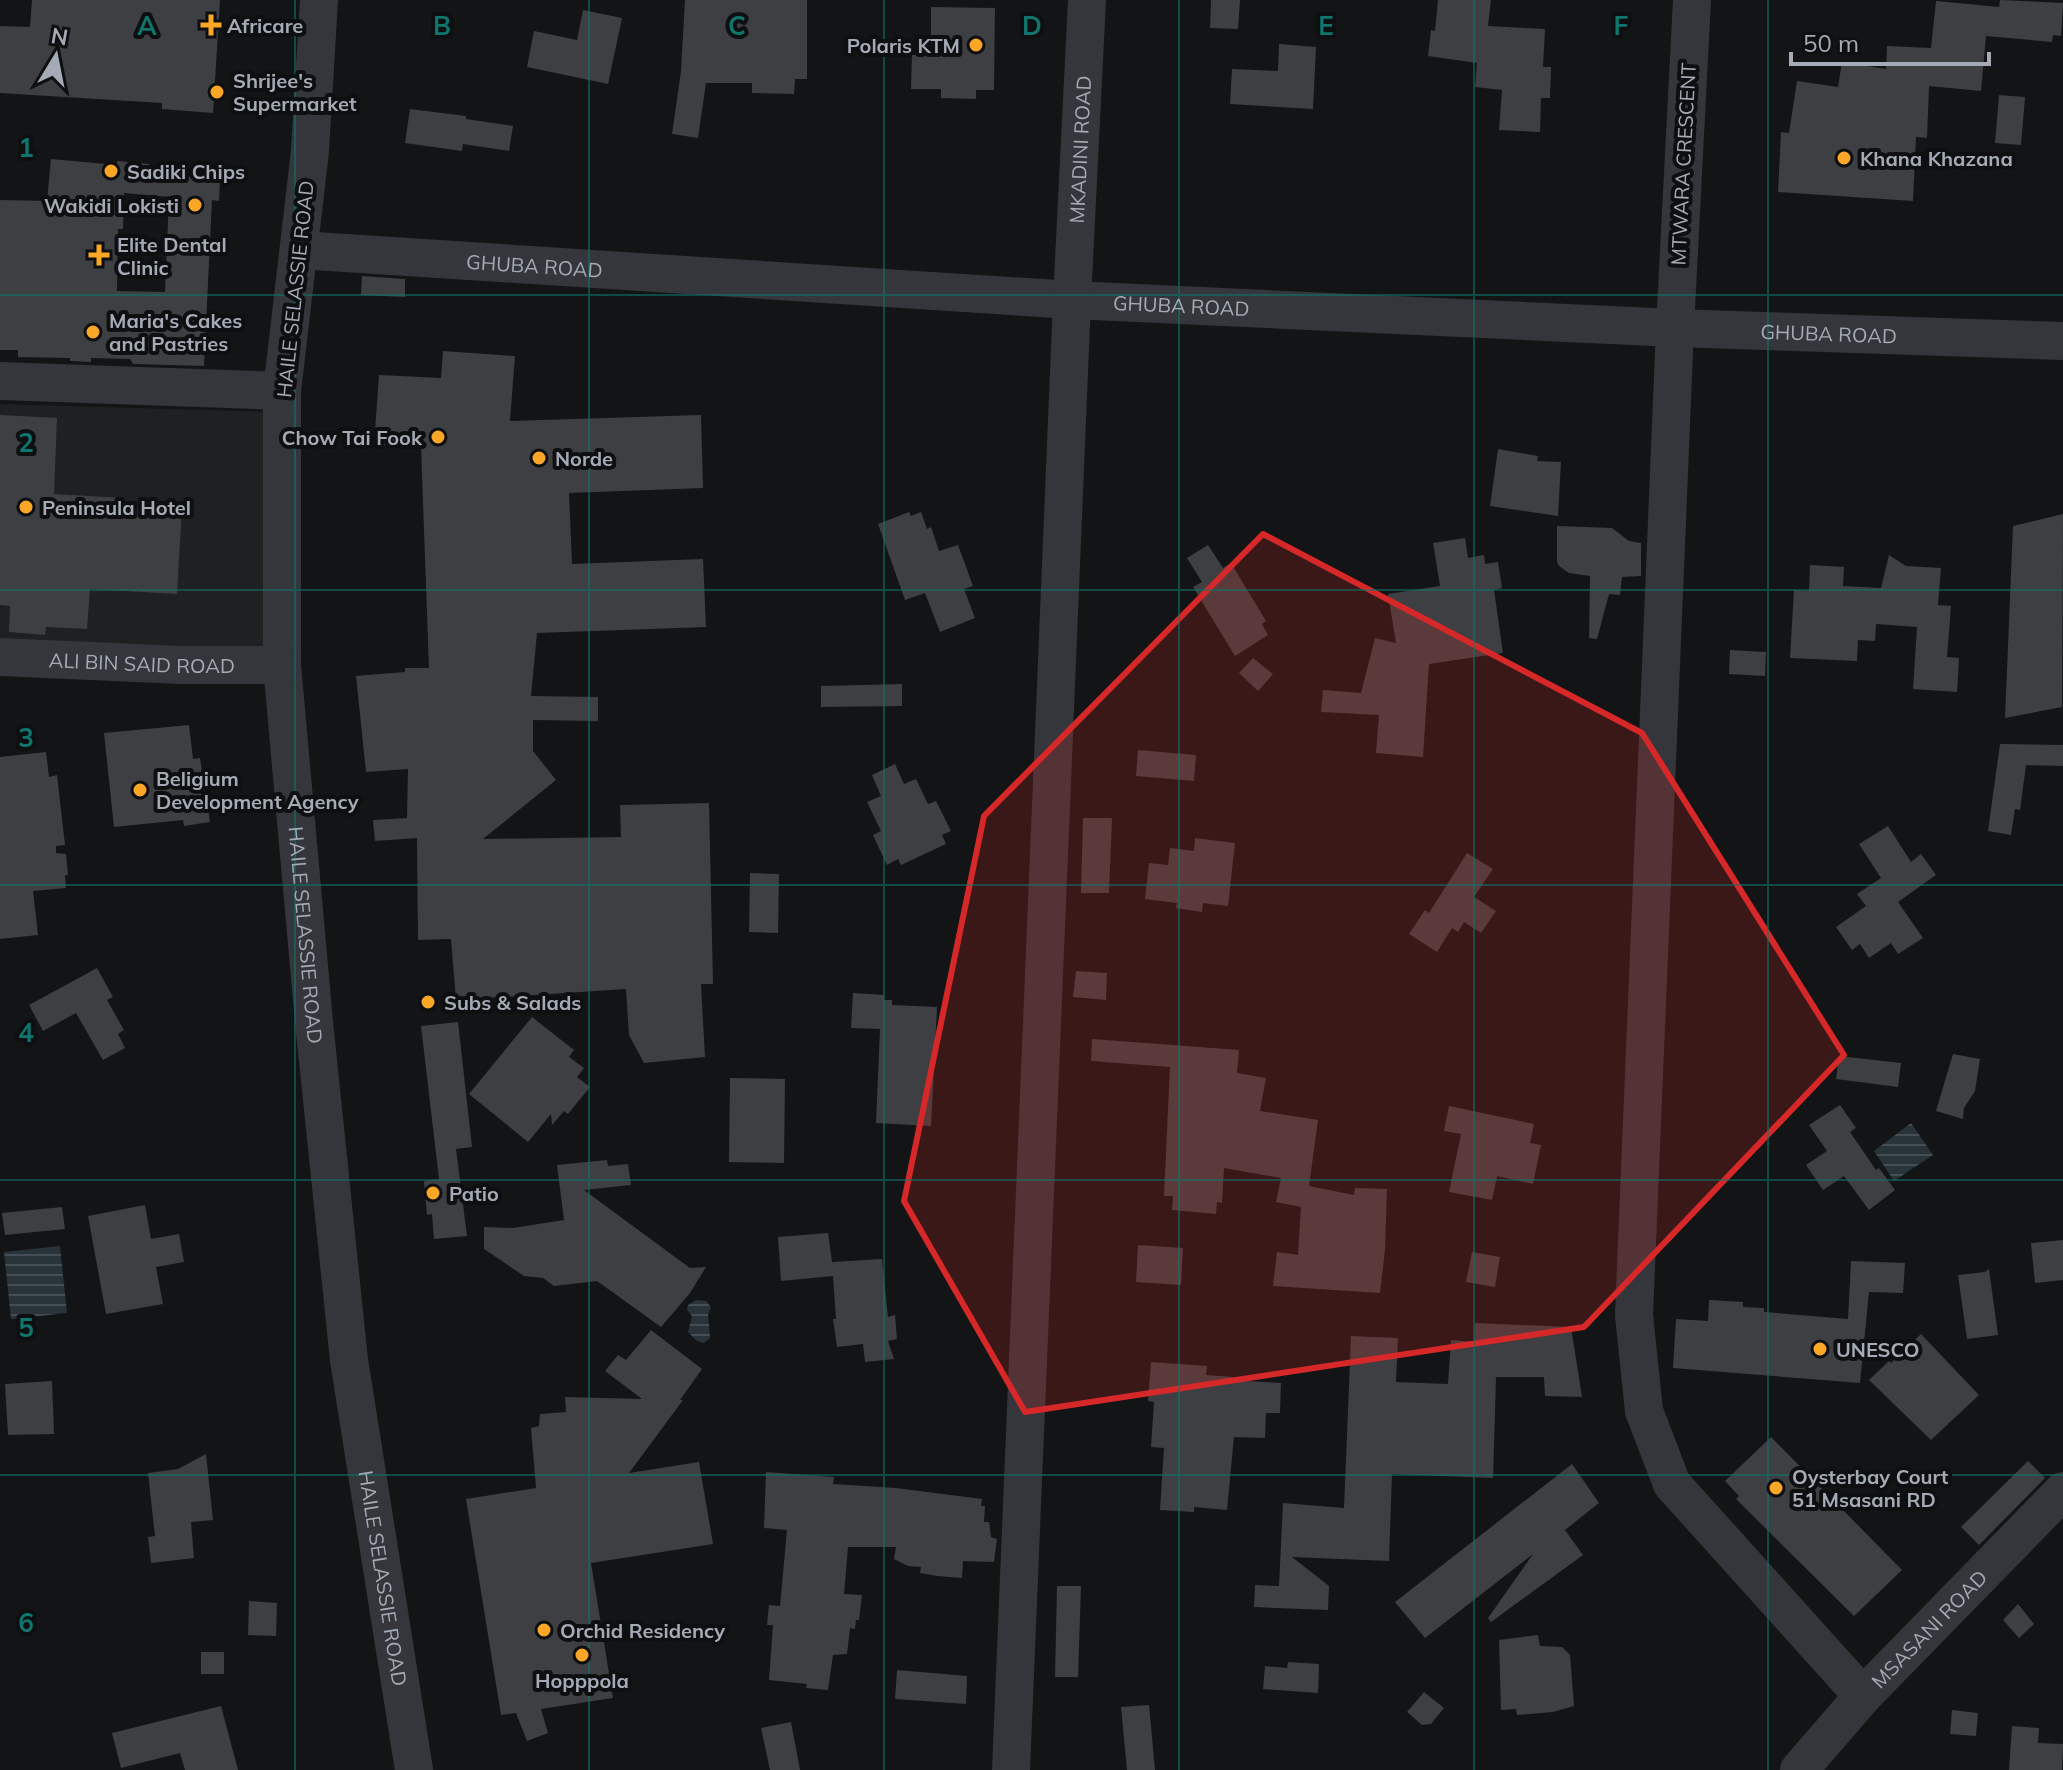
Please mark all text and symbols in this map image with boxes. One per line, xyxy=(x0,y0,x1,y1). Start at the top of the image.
text: A xyxy=(137,9,157,42)
text: B xyxy=(433,9,451,42)
text: C xyxy=(728,9,746,42)
text: D xyxy=(1022,9,1042,42)
text: E xyxy=(1318,9,1334,42)
text: F xyxy=(1614,9,1629,42)
place label: Africare xyxy=(227,13,303,38)
north arrow xyxy=(16,16,96,96)
marker: Africare xyxy=(202,16,220,34)
scale bar xyxy=(1791,16,1989,66)
text: N xyxy=(49,21,70,52)
text: 50 m xyxy=(1803,28,1859,58)
place label: Polaris KTM xyxy=(847,33,960,58)
marker: Polaris KTM xyxy=(967,36,985,54)
street label: MTWARA CRESCENT xyxy=(1665,62,1701,266)
place label: Shrijee's Supermarket xyxy=(233,68,357,116)
street label: MKADINI ROAD xyxy=(1063,75,1096,224)
marker: Shrijee's Supermarket xyxy=(208,83,226,101)
text: 1 xyxy=(18,131,34,164)
place label: Khana Khazana xyxy=(1860,146,2013,171)
marker: Khana Khazana xyxy=(1835,149,1853,167)
place label: Sadiki Chips xyxy=(127,159,245,184)
marker: Sadiki Chips xyxy=(102,162,120,180)
street label: HAILE SELASSIE ROAD xyxy=(271,179,319,399)
place label: Wakidi Lokisti xyxy=(44,193,179,218)
marker: Wakidi Lokisti xyxy=(186,196,204,214)
place label: Elite Dental Clinic xyxy=(117,232,227,280)
marker: Elite Dental Clinic xyxy=(88,244,110,266)
street label: GHUBA ROAD xyxy=(466,248,603,282)
street label: GHUBA ROAD xyxy=(1112,289,1250,321)
place label: Maria's Cakes and Pastries xyxy=(109,308,242,356)
street label: GHUBA ROAD xyxy=(1760,318,1897,348)
marker: Maria's Cakes and Pastries xyxy=(84,323,102,341)
place label: Chow Tai Fook xyxy=(282,425,423,450)
text: 2 xyxy=(18,426,34,459)
marker: Chow Tai Fook xyxy=(429,428,447,446)
place label: Norde xyxy=(555,446,613,471)
marker: Norde xyxy=(530,449,548,467)
place label: Peninsula Hotel xyxy=(42,495,191,520)
marker: Peninsula Hotel xyxy=(17,498,35,516)
street label: ALI BIN SAID ROAD xyxy=(48,647,235,678)
text: 3 xyxy=(18,721,34,754)
place label: Beligium Development Agency xyxy=(156,766,359,814)
marker: Beligium Development Agency xyxy=(131,781,149,799)
street label: HAILE SELASSIE ROAD xyxy=(284,825,329,1045)
place label: Subs & Salads xyxy=(444,990,581,1015)
marker: Subs & Salads xyxy=(419,993,437,1011)
text: 4 xyxy=(18,1016,34,1049)
place label: Patio xyxy=(449,1181,499,1206)
marker: Patio xyxy=(424,1184,442,1202)
text: 5 xyxy=(18,1311,34,1344)
place label: UNESCO xyxy=(1836,1337,1919,1362)
marker: UNESCO xyxy=(1811,1340,1829,1358)
place label: Oysterbay Court 51 Msasani RD xyxy=(1792,1464,1949,1512)
street label: HAILE SELASSIE ROAD xyxy=(354,1468,413,1688)
marker: Oysterbay Court 51 Msasani RD xyxy=(1767,1479,1785,1497)
street label: MSASANI ROAD xyxy=(1866,1564,1992,1693)
text: 6 xyxy=(18,1606,34,1639)
place label: Orchid Residency xyxy=(560,1618,725,1643)
marker: Orchid Residency xyxy=(535,1621,553,1639)
marker: Hopppola xyxy=(573,1646,591,1664)
place label: Hopppola xyxy=(535,1668,629,1693)

